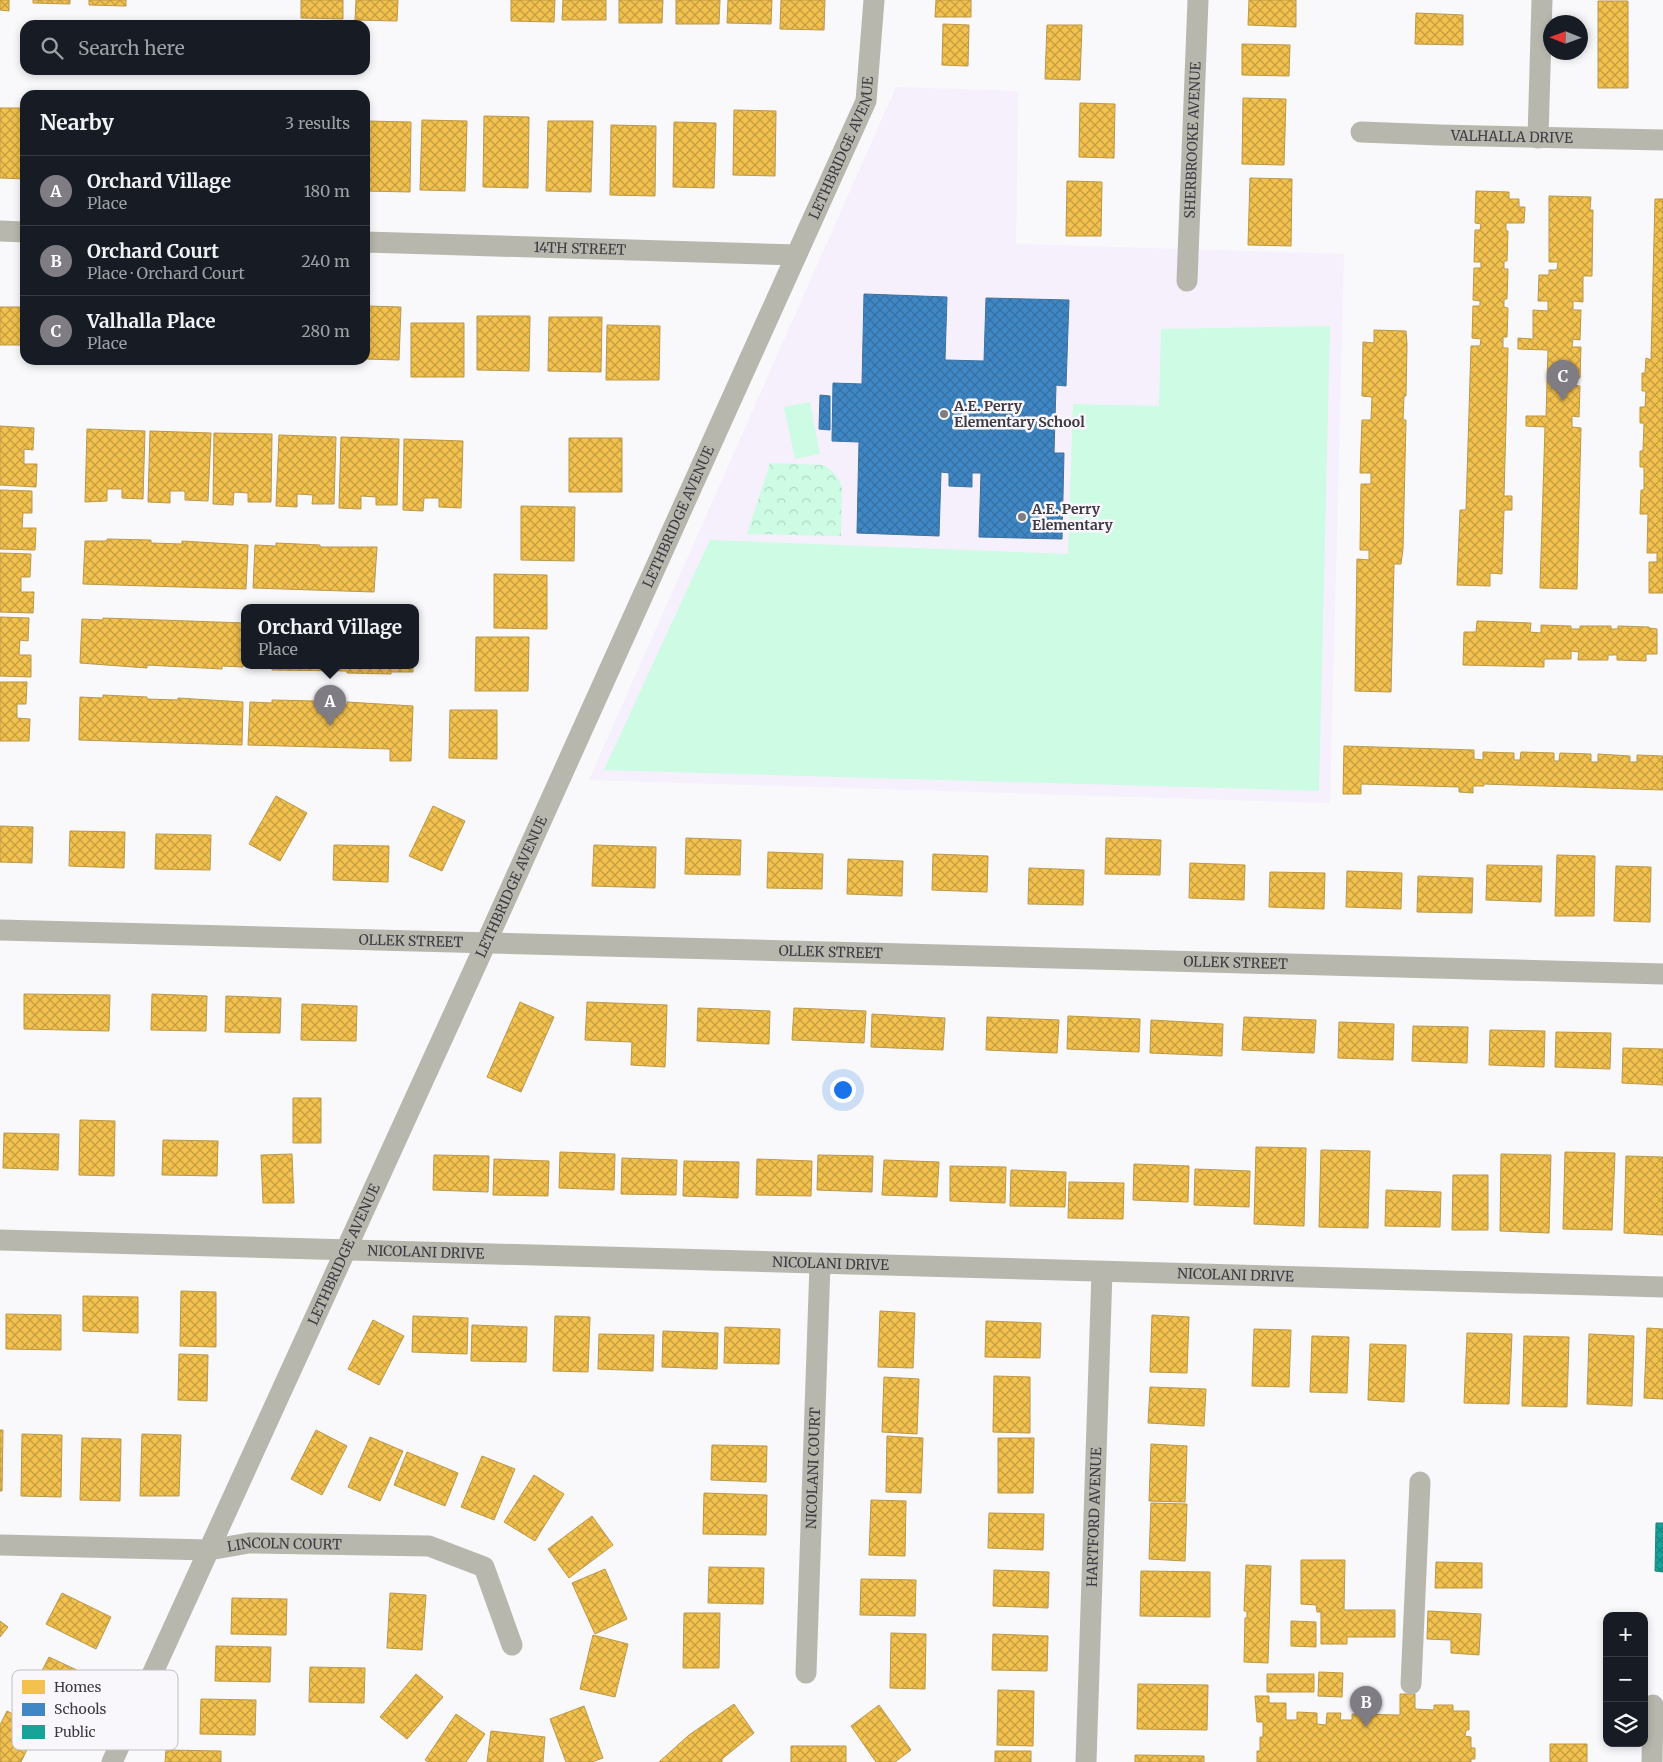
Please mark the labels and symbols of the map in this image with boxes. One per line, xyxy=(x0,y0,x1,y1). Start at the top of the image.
north arrow xyxy=(1543,15,1588,60)
street label: SHERBROOKE AVENUE xyxy=(1180,61,1205,219)
street label: LETHBRIDGE AVENUE xyxy=(805,76,877,222)
street label: VALHALLA DRIVE xyxy=(1450,126,1573,147)
street label: 14TH STREET xyxy=(533,238,627,259)
pin: C xyxy=(1547,360,1579,401)
place label: A.E. Perry Elementary School xyxy=(953,397,1085,431)
marker: A.E. Perry Elementary School xyxy=(938,408,950,420)
street label: LETHBRIDGE AVENUE xyxy=(639,443,718,590)
place label: A.E. Perry Elementary xyxy=(1031,500,1114,534)
marker: A.E. Perry Elementary xyxy=(1016,511,1028,523)
pin: A xyxy=(314,685,346,726)
street label: LETHBRIDGE AVENUE xyxy=(472,813,551,960)
street label: OLLEK STREET xyxy=(358,930,464,951)
street label: OLLEK STREET xyxy=(778,942,883,962)
street label: OLLEK STREET xyxy=(1183,952,1288,973)
your location xyxy=(830,1077,856,1103)
street label: LETHBRIDGE AVENUE xyxy=(304,1181,384,1328)
street label: NICOLANI DRIVE xyxy=(367,1241,485,1263)
street label: NICOLANI DRIVE xyxy=(772,1253,889,1274)
street label: NICOLANI DRIVE xyxy=(1177,1264,1294,1286)
street label: NICOLANI COURT xyxy=(802,1407,824,1529)
street label: HARTFORD AVENUE xyxy=(1083,1447,1105,1587)
street label: LINCOLN COURT xyxy=(226,1534,342,1556)
legend xyxy=(12,1670,178,1750)
text: Homes xyxy=(54,1678,101,1696)
pin: B xyxy=(1350,1686,1382,1727)
text: Schools xyxy=(54,1700,107,1718)
text: Public xyxy=(54,1723,96,1741)

